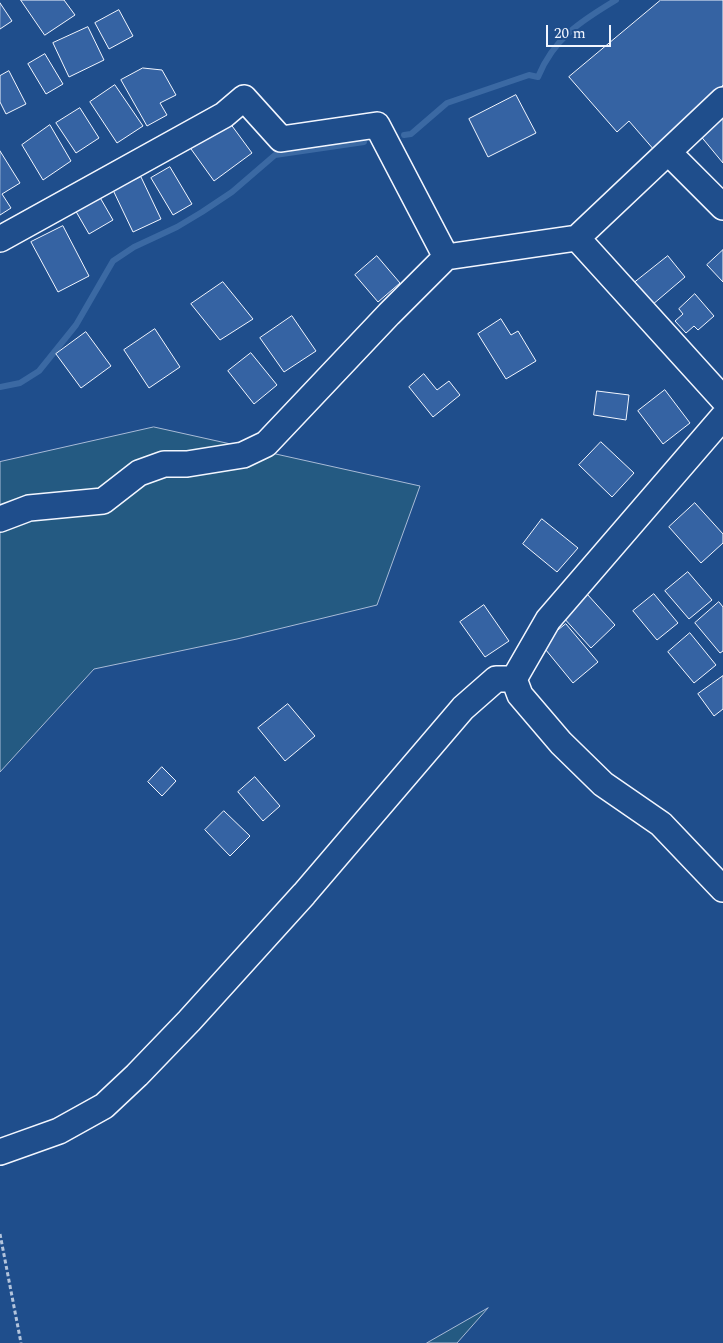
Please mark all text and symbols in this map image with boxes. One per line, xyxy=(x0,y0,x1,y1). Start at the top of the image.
scale bar xyxy=(548,15,613,47)
text: 20 m xyxy=(554,22,586,45)

